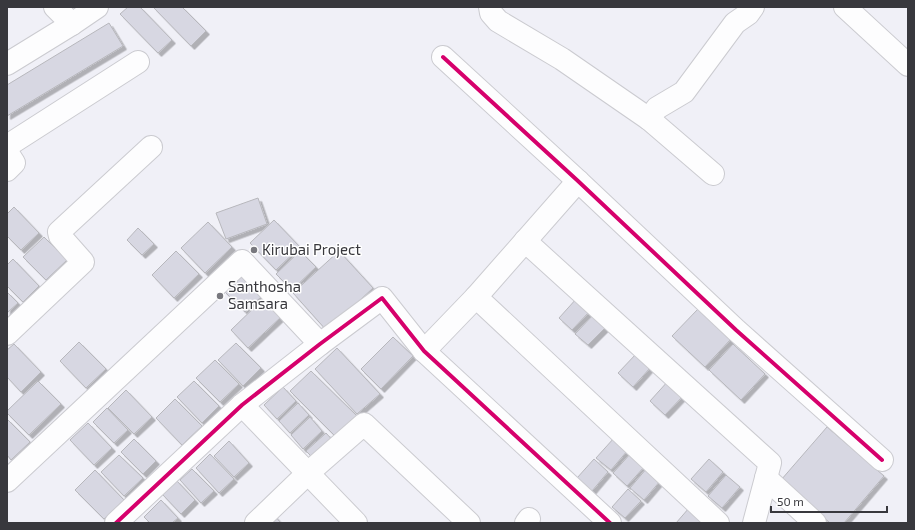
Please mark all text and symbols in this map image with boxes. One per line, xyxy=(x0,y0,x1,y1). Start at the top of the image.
place label: Kirubai Project xyxy=(262,240,361,259)
marker: Kirubai Project xyxy=(249,245,259,255)
place label: Santhosha Samsara xyxy=(228,277,301,312)
marker: Santhosha Samsara xyxy=(215,291,225,301)
scale bar xyxy=(771,488,887,514)
text: 50 m xyxy=(777,494,804,508)

